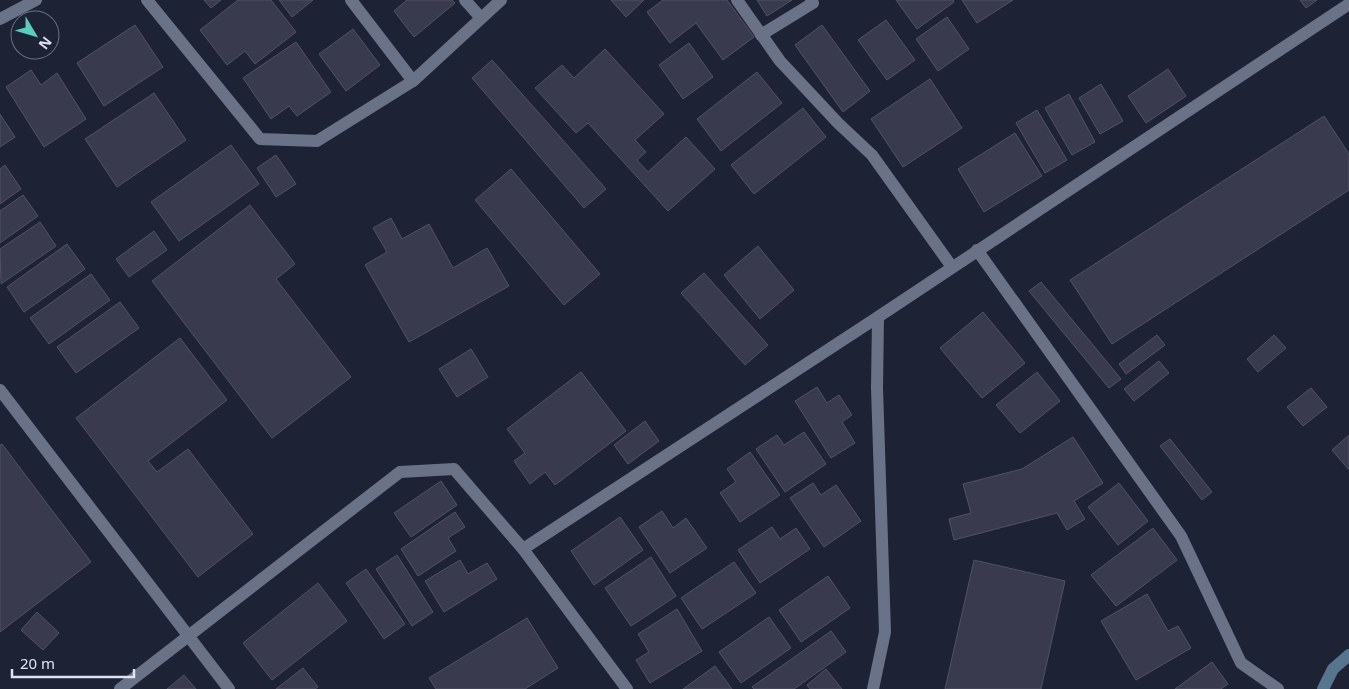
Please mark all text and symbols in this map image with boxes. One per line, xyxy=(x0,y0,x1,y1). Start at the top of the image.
north arrow xyxy=(10,10,60,60)
text: N xyxy=(35,33,57,54)
scale bar xyxy=(12,646,135,678)
text: 20 m xyxy=(20,653,55,673)

